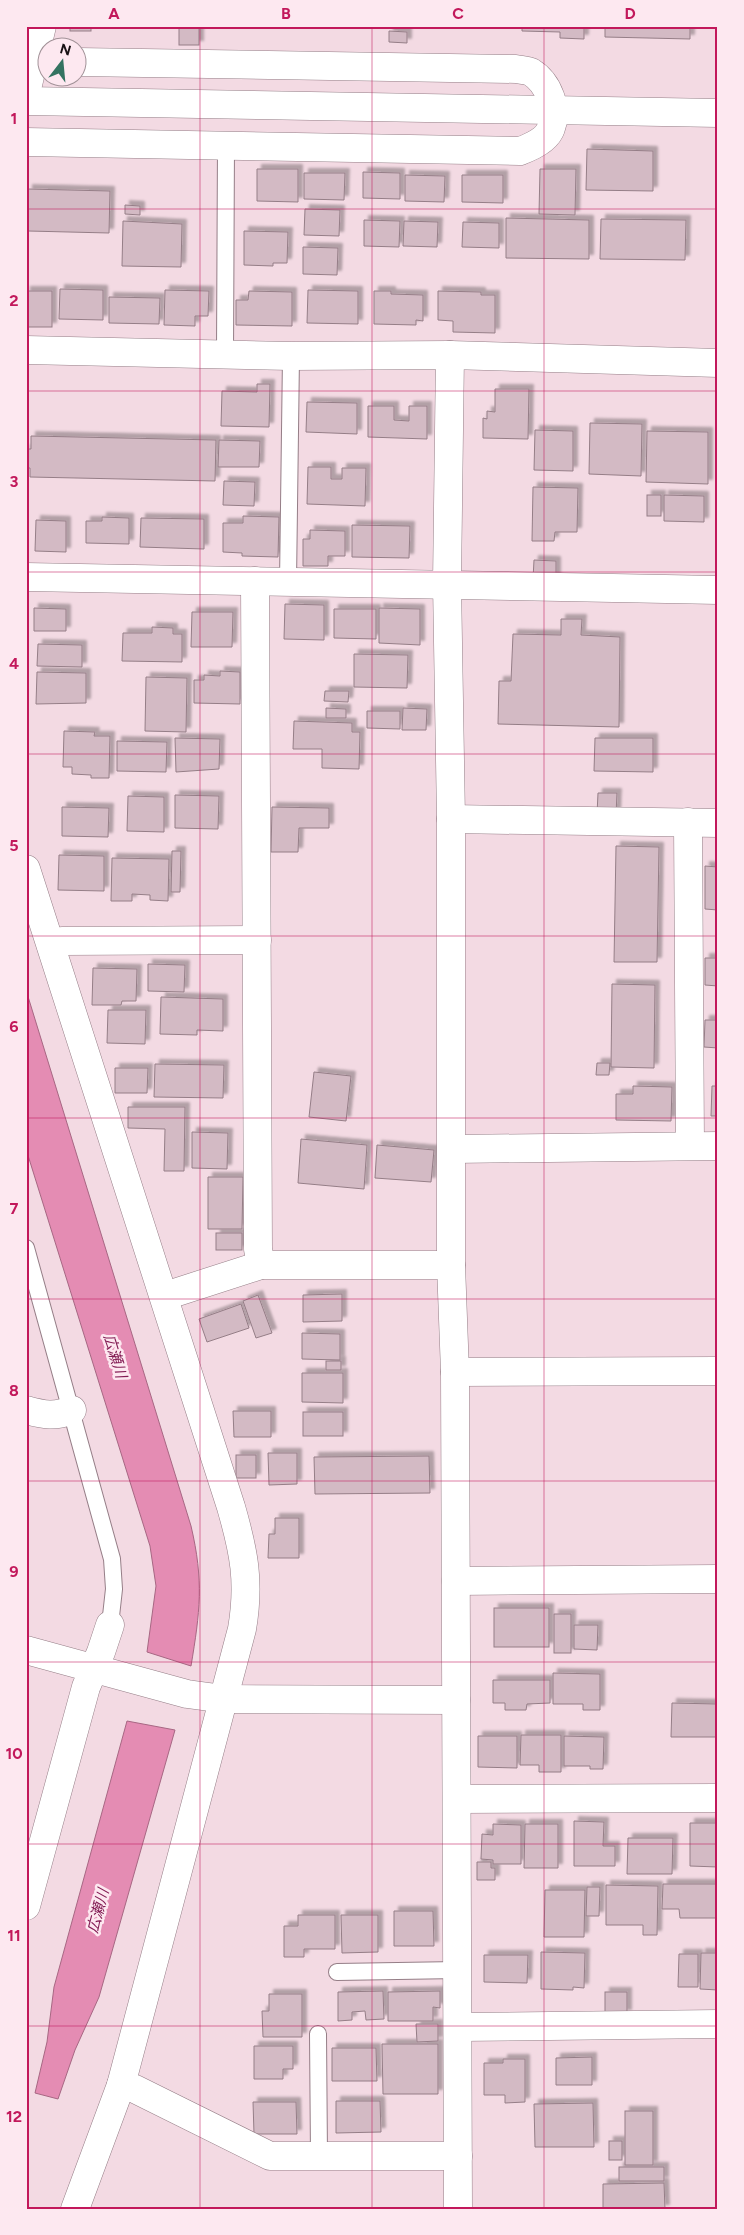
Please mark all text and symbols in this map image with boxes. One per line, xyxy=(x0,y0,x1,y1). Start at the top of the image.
text: A xyxy=(108,4,120,23)
text: B xyxy=(281,4,291,23)
text: C xyxy=(452,4,464,23)
text: D xyxy=(624,4,636,23)
north arrow xyxy=(38,38,88,88)
text: N xyxy=(58,40,73,60)
text: 1 xyxy=(11,109,17,128)
text: 2 xyxy=(9,291,19,310)
text: 3 xyxy=(10,472,19,491)
text: 4 xyxy=(9,654,19,673)
text: 5 xyxy=(9,836,19,855)
text: 6 xyxy=(9,1017,19,1036)
text: 7 xyxy=(10,1199,19,1218)
water label: 広瀬川 xyxy=(100,1332,131,1382)
text: 8 xyxy=(9,1381,19,1400)
text: 9 xyxy=(9,1562,19,1581)
text: 10 xyxy=(5,1744,23,1763)
water label: 広瀬川 xyxy=(83,1885,113,1935)
text: 11 xyxy=(7,1926,21,1945)
text: 12 xyxy=(6,2107,22,2126)

